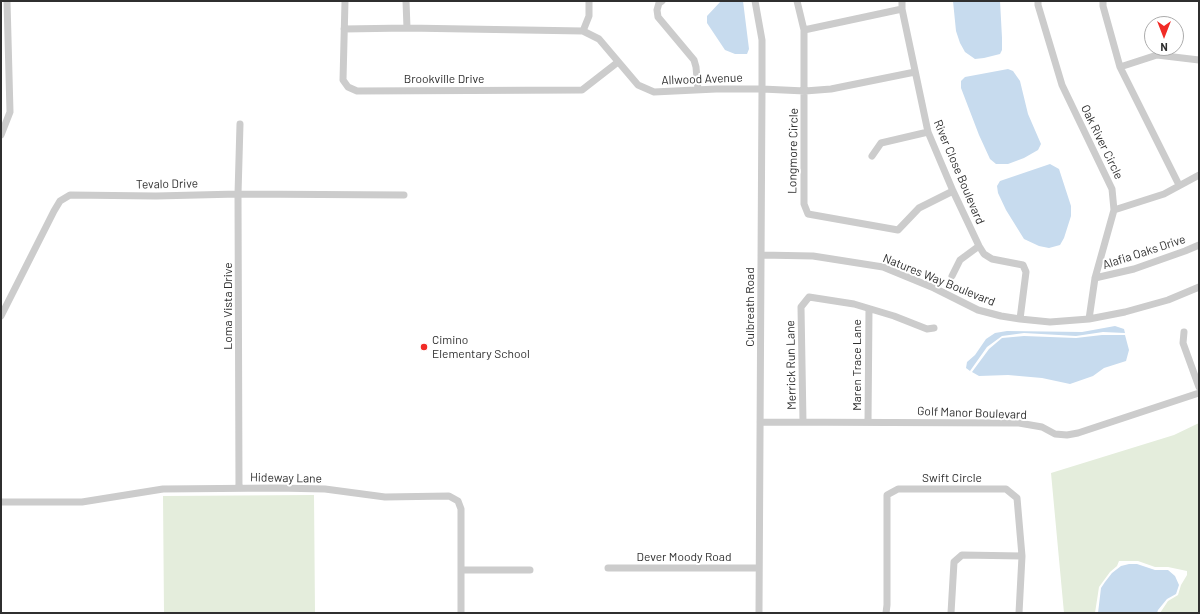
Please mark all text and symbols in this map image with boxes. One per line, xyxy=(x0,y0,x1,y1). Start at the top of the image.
north arrow xyxy=(1144,16,1184,56)
text: N xyxy=(1160,41,1168,54)
street label: Allwood Avenue xyxy=(661,70,743,88)
street label: Brookville Drive xyxy=(404,72,484,86)
street label: Oak River Circle xyxy=(1078,102,1126,182)
street label: Longmore Circle xyxy=(785,108,801,194)
street label: River Close Boulevard xyxy=(930,118,988,226)
street label: Tevalo Drive xyxy=(136,176,198,192)
street label: Alafia Oaks Drive xyxy=(1101,232,1187,272)
street label: Natures Way Boulevard xyxy=(881,251,997,309)
street label: Loma Vista Drive xyxy=(221,262,235,350)
street label: Culbreath Road xyxy=(743,267,757,347)
street label: Maren Trace Lane xyxy=(850,319,864,411)
street label: Merrick Run Lane xyxy=(783,320,799,410)
place label: Cimino Elementary School xyxy=(432,333,530,361)
marker: Cimino Elementary School xyxy=(419,342,429,352)
street label: Golf Manor Boulevard xyxy=(917,404,1027,422)
street label: Hideway Lane xyxy=(250,470,322,486)
street label: Swift Circle xyxy=(922,471,982,485)
street label: Dever Moody Road xyxy=(637,550,731,564)

